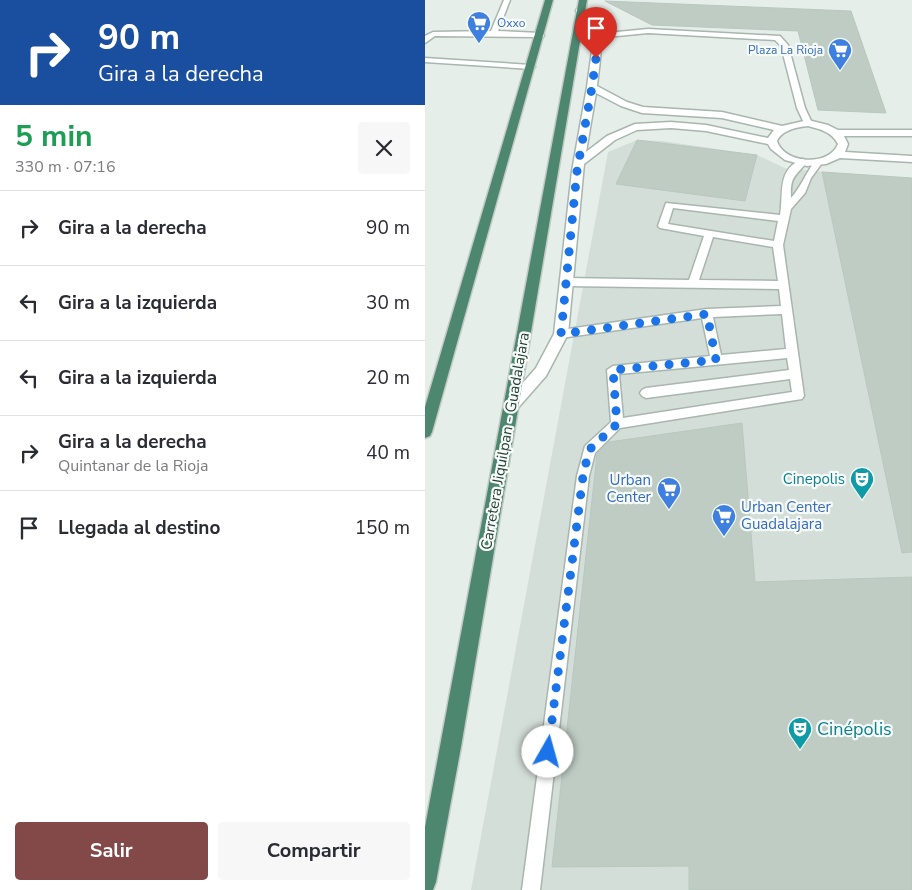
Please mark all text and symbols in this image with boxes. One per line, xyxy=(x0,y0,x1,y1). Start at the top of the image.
pin xyxy=(575,7,617,58)
supermarket icon: Oxxo xyxy=(466,10,492,44)
text: 90 m xyxy=(98,14,180,61)
icon: arrive xyxy=(582,14,610,42)
place label: Oxxo xyxy=(497,15,526,31)
icon: right xyxy=(15,20,80,85)
supermarket icon: Plaza La Rioja xyxy=(827,37,853,71)
place label: Plaza La Rioja xyxy=(748,42,823,58)
text: Gira a la derecha xyxy=(98,59,264,89)
text: 5 min xyxy=(15,116,93,157)
button: close xyxy=(358,122,410,174)
text: 330 m · 07:16 xyxy=(15,156,116,178)
icon: right xyxy=(15,214,43,242)
text: Gira a la derecha xyxy=(58,215,207,241)
text: 90 m xyxy=(366,215,410,241)
icon: left xyxy=(15,289,43,317)
text: Gira a la izquierda xyxy=(58,290,217,316)
text: 30 m xyxy=(366,290,410,316)
street label: Carretera Jiquilpan - Guadalajara xyxy=(476,331,534,551)
icon: left xyxy=(15,364,43,392)
text: Gira a la izquierda xyxy=(58,365,217,391)
text: 20 m xyxy=(366,365,410,391)
text: Gira a la derecha xyxy=(58,429,207,455)
icon: right xyxy=(15,439,43,467)
text: 40 m xyxy=(366,440,410,466)
text: Quintanar de la Rioja xyxy=(58,455,208,477)
theatre icon: Cinepolis xyxy=(849,466,875,500)
place label: Cinepolis xyxy=(783,469,845,489)
place label: Urban Center xyxy=(606,470,652,507)
supermarket icon: Urban Center xyxy=(656,476,682,510)
place label: Urban Center Guadalajara xyxy=(741,497,832,534)
supermarket icon: Urban Center Guadalajara xyxy=(711,503,737,537)
icon: arrive xyxy=(15,514,43,542)
text: Llegada al destino xyxy=(58,515,220,541)
text: 150 m xyxy=(355,515,410,541)
theatre icon: Cinépolis xyxy=(787,716,813,750)
place label: Cinépolis xyxy=(817,717,892,741)
position arrow xyxy=(521,725,573,777)
button: Salir xyxy=(15,822,208,880)
button: Compartir xyxy=(218,822,410,880)

